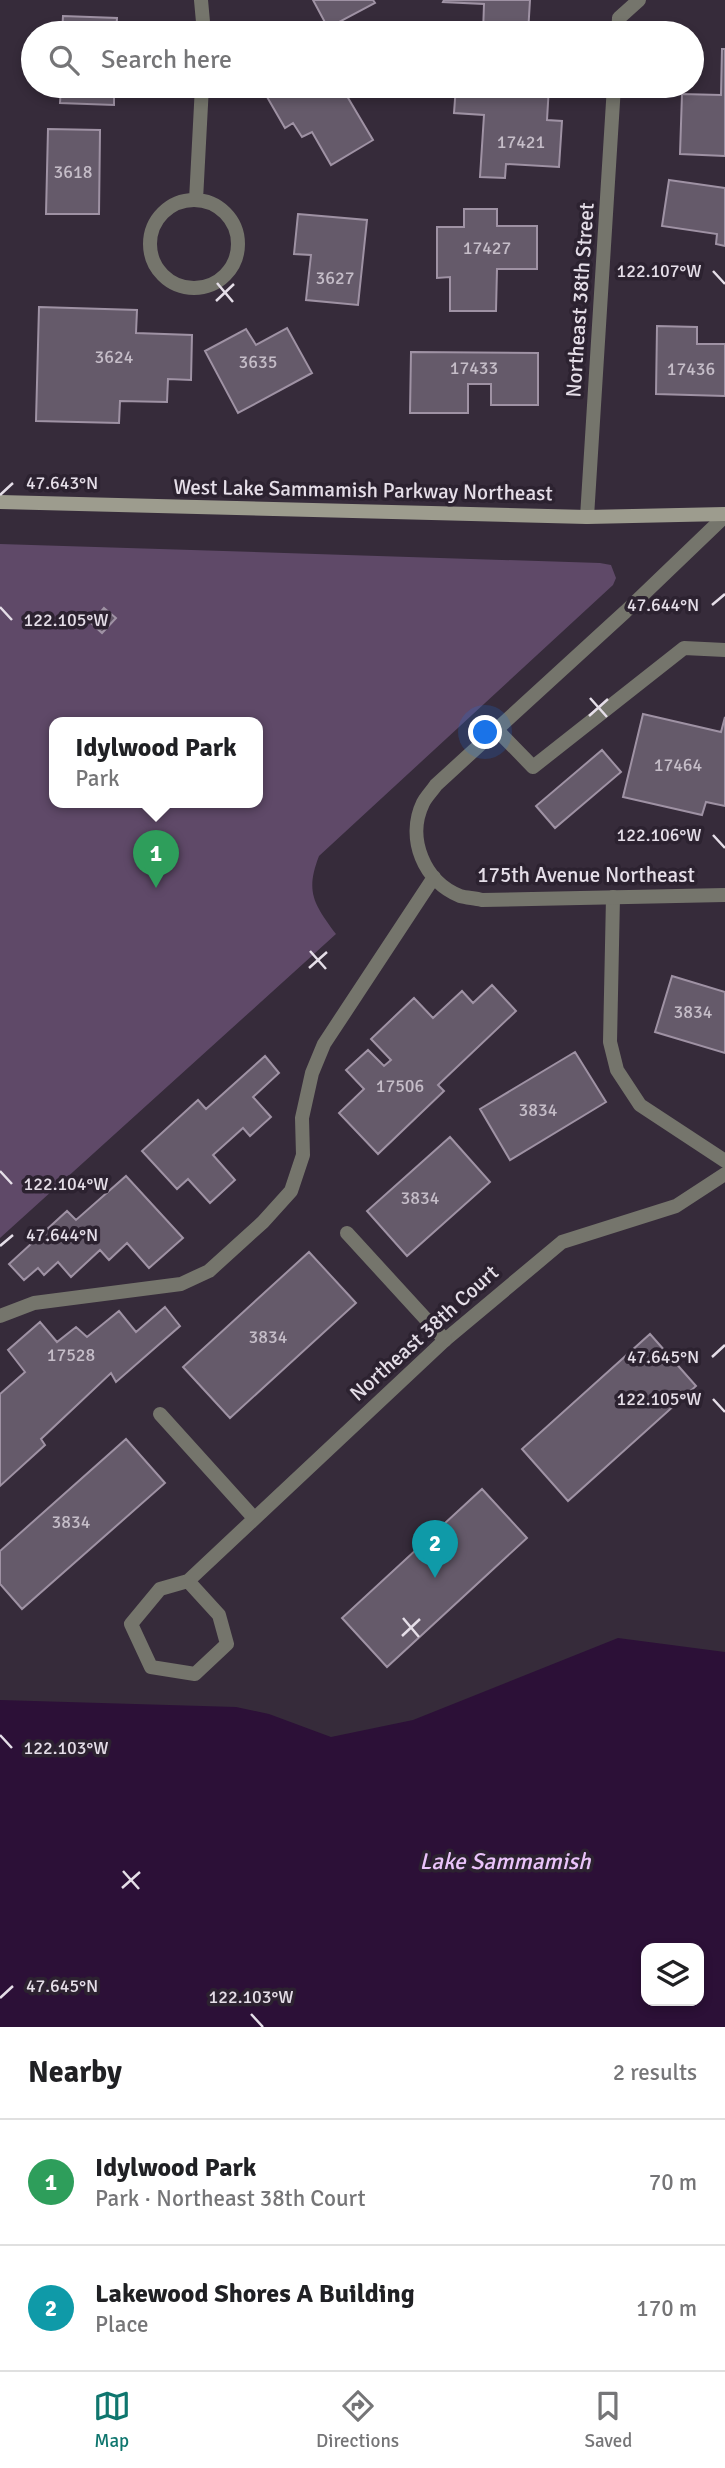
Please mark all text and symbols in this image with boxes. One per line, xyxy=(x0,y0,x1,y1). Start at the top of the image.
search box xyxy=(21,21,704,98)
icon: search xyxy=(45,41,83,79)
text: Search here xyxy=(101,44,232,76)
house number: 17421 xyxy=(497,131,545,153)
house number: 3618 xyxy=(54,161,92,183)
street label: Northeast 38th Street xyxy=(560,202,600,398)
house number: 17427 xyxy=(463,237,511,259)
text: 122.107°W xyxy=(616,260,702,282)
house number: 3627 xyxy=(316,267,354,289)
house number: 3624 xyxy=(95,346,134,368)
house number: 3635 xyxy=(239,351,277,373)
house number: 17433 xyxy=(450,357,498,379)
house number: 17436 xyxy=(667,358,715,380)
text: 47.643°N xyxy=(26,472,98,494)
street label: West Lake Sammamish Parkway Northeast xyxy=(173,474,553,506)
text: 47.644°N xyxy=(627,594,699,616)
text: 122.105°W xyxy=(23,609,109,631)
your location xyxy=(468,715,502,749)
popup xyxy=(49,717,263,808)
text: Idylwood Park xyxy=(75,732,237,764)
house number: 17464 xyxy=(654,754,703,776)
text: Park xyxy=(75,764,119,793)
text: 122.106°W xyxy=(616,824,702,846)
pin: 1 xyxy=(133,830,179,888)
street label: 175th Avenue Northeast xyxy=(477,862,695,888)
house number: 3834 xyxy=(674,1001,713,1023)
house number: 17506 xyxy=(376,1075,424,1097)
house number: 3834 xyxy=(519,1099,558,1121)
text: 122.104°W xyxy=(23,1173,109,1195)
house number: 3834 xyxy=(401,1187,440,1209)
text: 47.644°N xyxy=(26,1224,98,1246)
street label: Northeast 38th Court xyxy=(344,1259,504,1407)
house number: 3834 xyxy=(249,1326,288,1348)
house number: 17528 xyxy=(47,1344,95,1366)
text: 47.645°N xyxy=(627,1346,699,1368)
text: 122.105°W xyxy=(616,1388,702,1410)
house number: 3834 xyxy=(52,1511,91,1533)
pin: 2 xyxy=(412,1520,458,1578)
text: 122.103°W xyxy=(23,1737,109,1759)
water label: Lake Sammamish xyxy=(420,1847,592,1876)
map controls xyxy=(641,1943,704,2006)
button: layers xyxy=(641,1943,704,2006)
text: 47.645°N xyxy=(26,1975,98,1997)
text: 122.103°W xyxy=(208,1986,294,2008)
text: Nearby xyxy=(28,2054,122,2091)
text: 2 results xyxy=(613,2058,697,2087)
text: Idylwood Park xyxy=(95,2152,256,2184)
text: 1 xyxy=(45,2168,57,2197)
text: 70 m xyxy=(649,2168,697,2197)
text: Park · Northeast 38th Court xyxy=(95,2184,366,2213)
text: Lakewood Shores A Building xyxy=(95,2278,415,2310)
text: 2 xyxy=(45,2294,57,2323)
text: 170 m xyxy=(636,2294,697,2323)
text: Place xyxy=(95,2310,149,2339)
tab: Map xyxy=(93,2387,131,2453)
tab: Directions xyxy=(316,2387,399,2453)
tab: Saved xyxy=(584,2387,632,2453)

